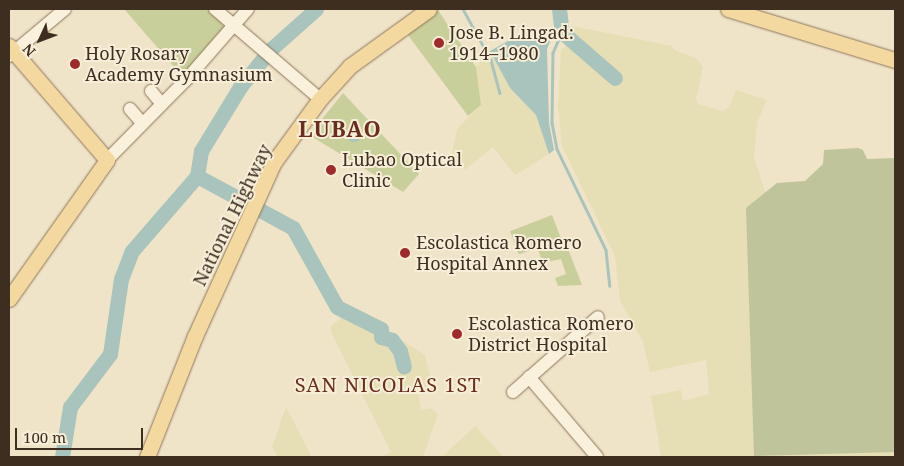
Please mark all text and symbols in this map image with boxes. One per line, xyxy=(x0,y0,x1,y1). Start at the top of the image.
north arrow xyxy=(15,15,65,65)
place label: Jose B. Lingad: 1914–1980 xyxy=(449,22,574,64)
marker: Jose B. Lingad: 1914–1980 xyxy=(433,37,445,49)
text: N xyxy=(18,40,39,61)
place label: Holy Rosary Academy Gymnasium xyxy=(85,43,273,86)
marker: Holy Rosary Academy Gymnasium xyxy=(69,58,81,70)
district label: LUBAO xyxy=(298,116,382,142)
street label: National Highway xyxy=(188,141,276,289)
place label: Lubao Optical Clinic xyxy=(342,149,462,192)
marker: Lubao Optical Clinic xyxy=(324,163,338,177)
place label: Escolastica Romero Hospital Annex xyxy=(416,232,582,274)
marker: Escolastica Romero Hospital Annex xyxy=(398,246,412,260)
place label: Escolastica Romero District Hospital xyxy=(468,313,634,356)
marker: Escolastica Romero District Hospital xyxy=(450,327,464,341)
district label: SAN NICOLAS 1ST xyxy=(293,372,483,396)
scale bar xyxy=(18,418,145,450)
text: 100 m xyxy=(23,427,66,447)

